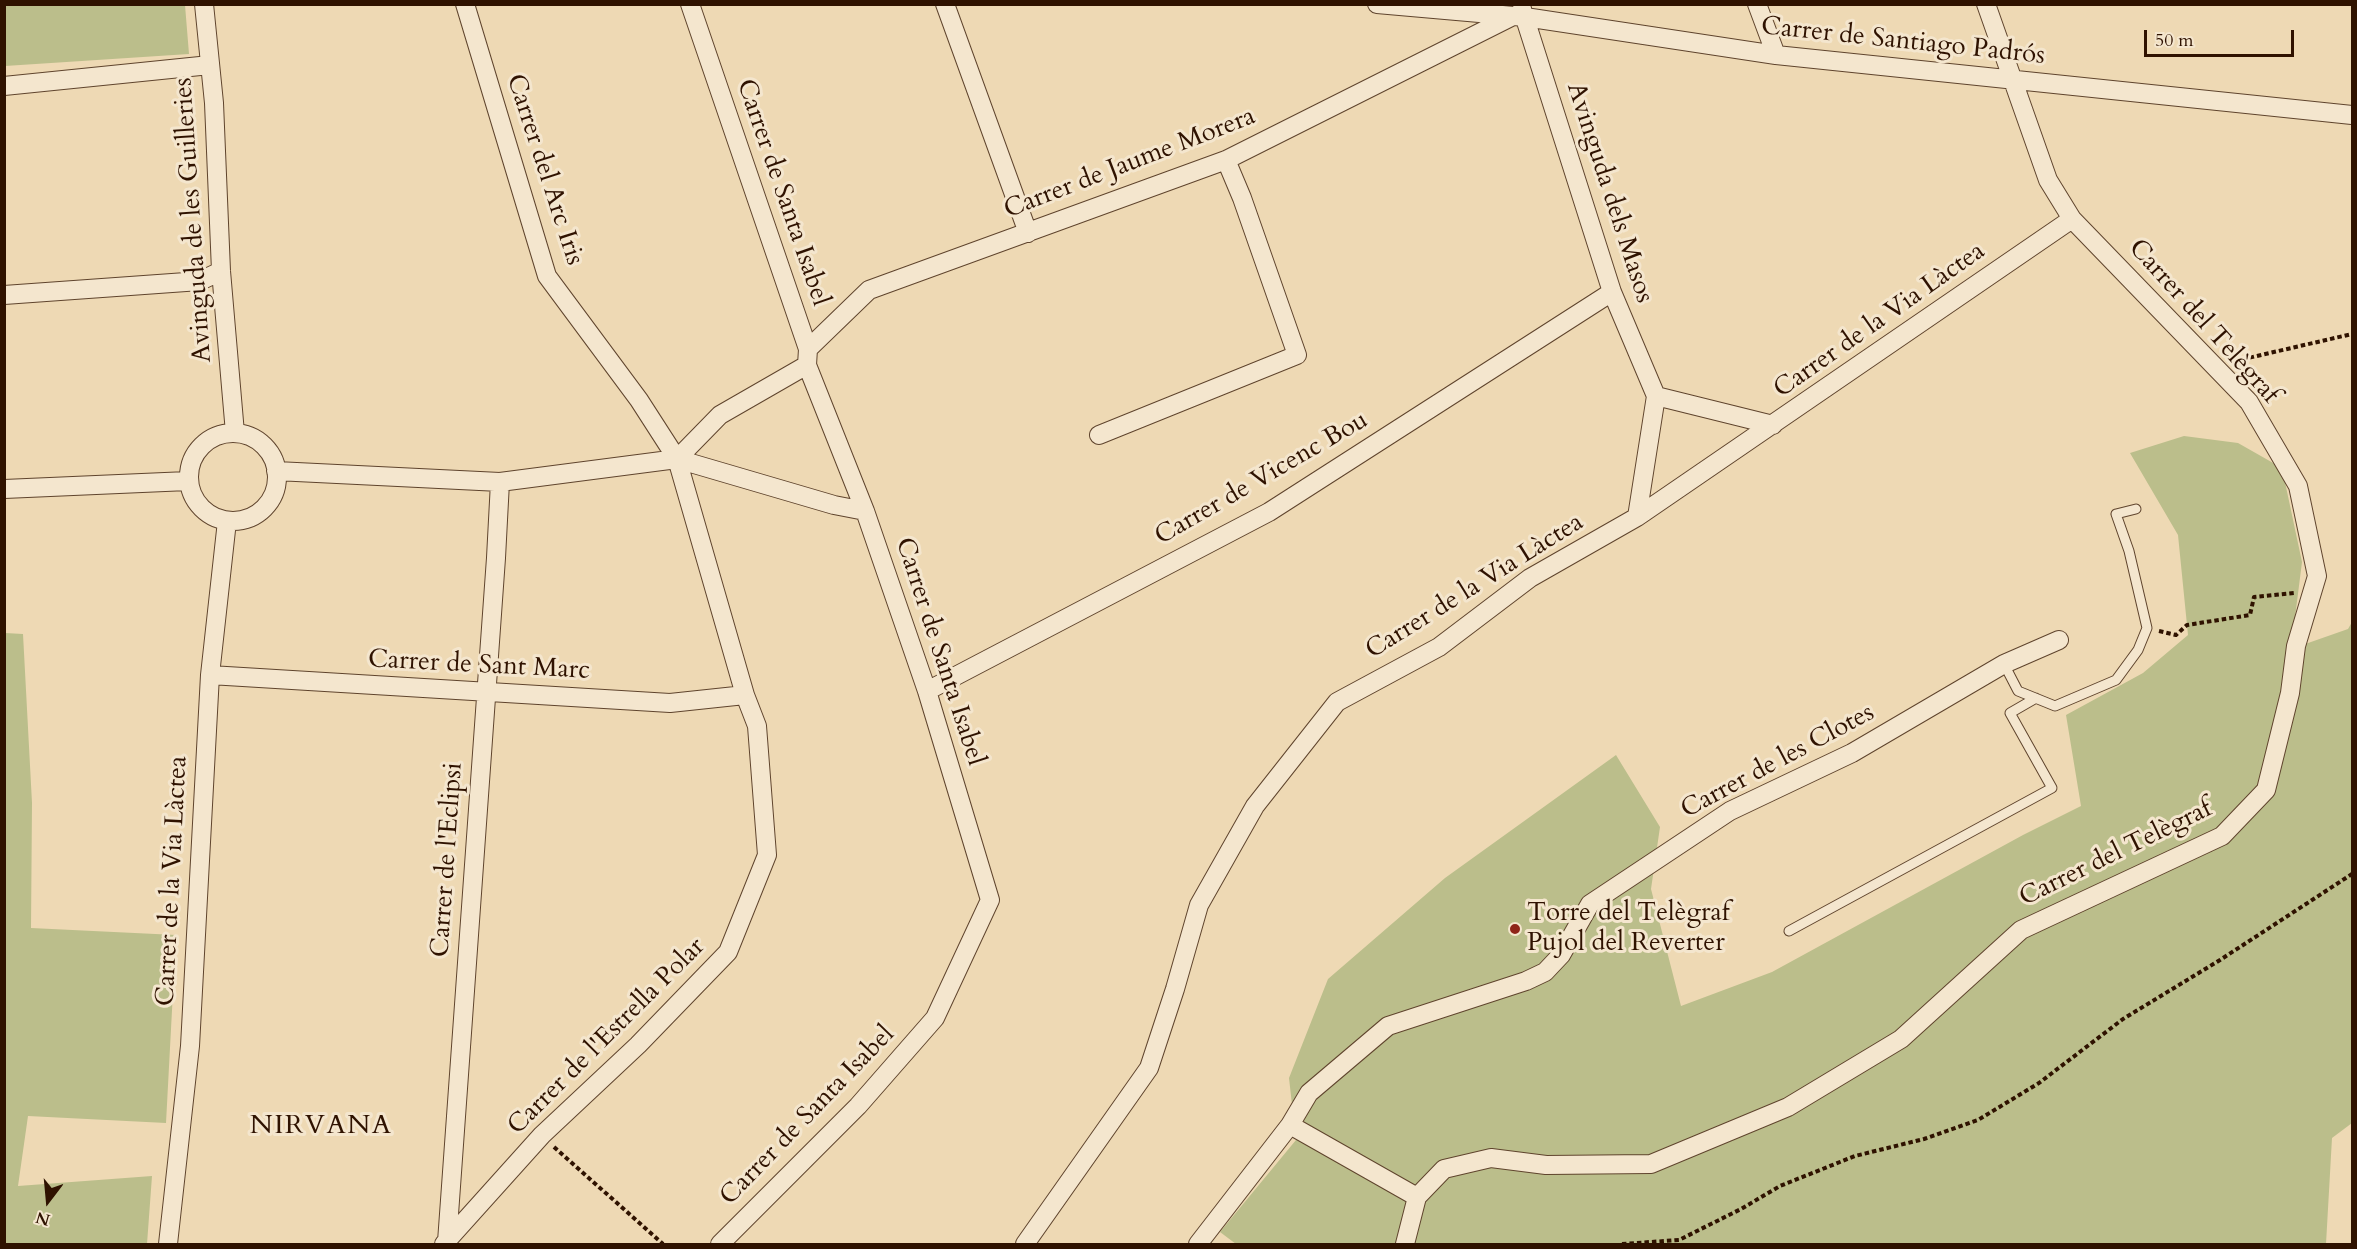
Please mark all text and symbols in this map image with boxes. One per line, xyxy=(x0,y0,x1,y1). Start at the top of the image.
street label: Carrer de Santiago Padrós xyxy=(1760,12,2046,72)
scale bar xyxy=(2147,18,2297,56)
text: 50 m xyxy=(2155,28,2194,53)
street label: Carrer del Arc Iris xyxy=(498,71,590,269)
street label: Avinguda de les Guilleries xyxy=(168,76,220,364)
street label: Carrer de Santa Isabel xyxy=(729,76,835,310)
street label: Avinguda dels Masos xyxy=(1559,79,1659,307)
street label: Carrer de Jaume Morera xyxy=(1000,102,1260,226)
street label: Carrer del Telègraf xyxy=(2121,233,2285,411)
street label: Carrer de la Via Làctea xyxy=(1768,236,1992,406)
street label: Carrer de Vicenc Bou xyxy=(1150,405,1374,553)
street label: Carrer de la Via Làctea xyxy=(1361,507,1589,667)
street label: Carrer de Santa Isabel xyxy=(887,534,991,770)
street label: Carrer de Sant Marc xyxy=(367,645,591,687)
street label: Carrer de les Clotes xyxy=(1676,698,1880,826)
street label: Carrer de la Via Làctea xyxy=(151,755,195,1007)
street label: Carrer de l'Eclipsi xyxy=(426,762,470,958)
street label: Carrer del Telègraf xyxy=(2015,794,2217,914)
place label: Torre del Telègraf Pujol del Reverter xyxy=(1527,898,1730,960)
marker: Torre del Telègraf Pujol del Reverter xyxy=(1508,922,1522,936)
street label: Carrer de l'Estrella Polar xyxy=(502,932,712,1142)
street label: Carrer de Santa Isabel xyxy=(714,1020,902,1212)
district label: NIRVANA xyxy=(250,1111,392,1143)
north arrow xyxy=(18,1171,78,1231)
text: N xyxy=(33,1206,53,1231)

